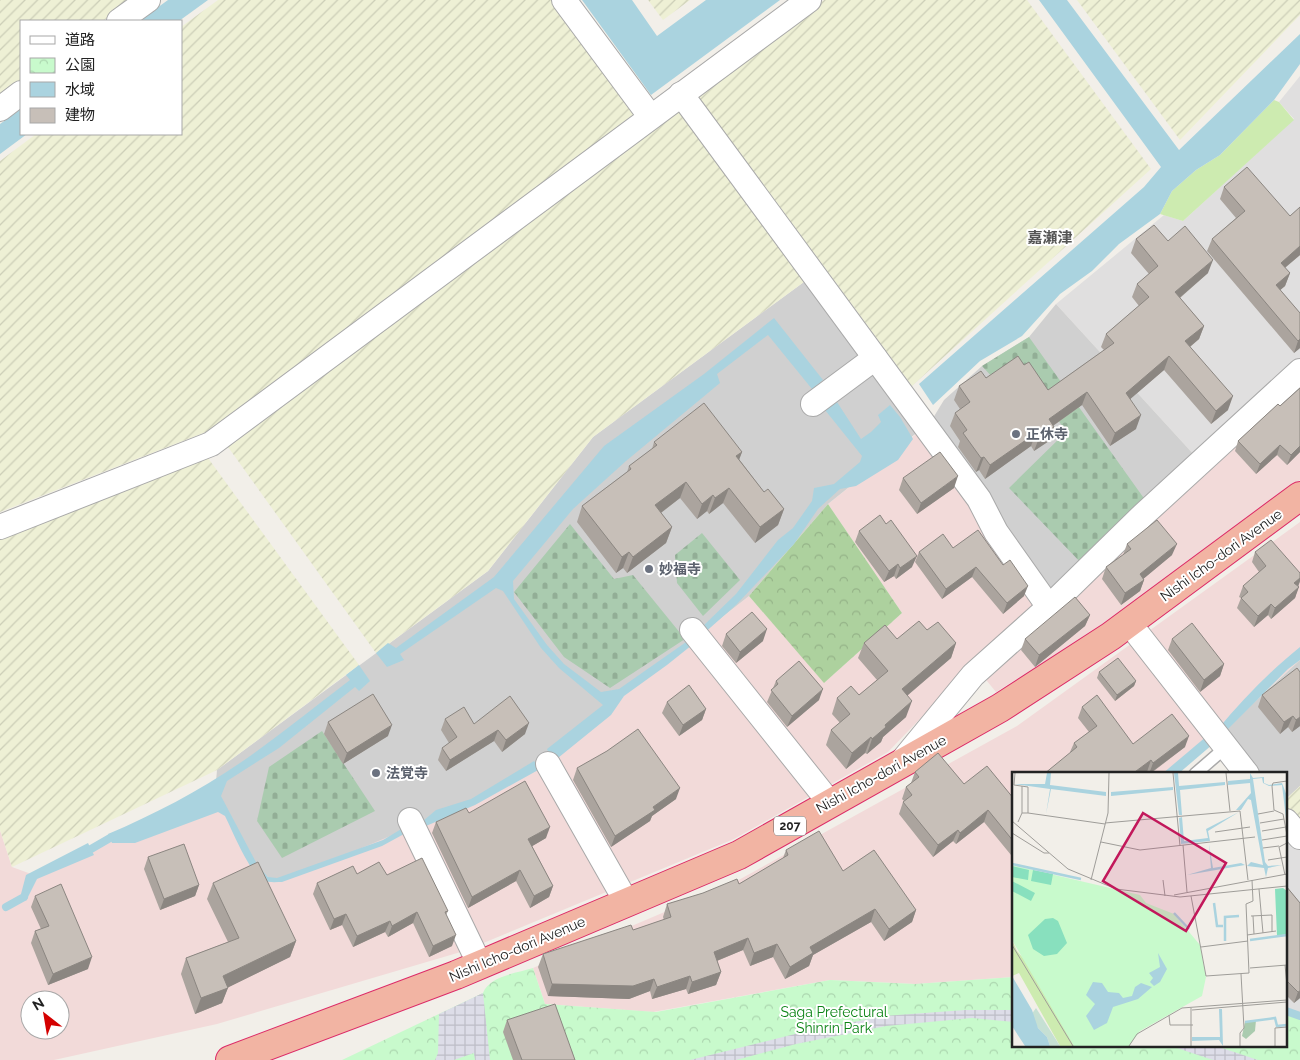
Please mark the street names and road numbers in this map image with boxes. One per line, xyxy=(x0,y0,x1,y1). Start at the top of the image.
street label: Nishi Icho-dori Avenue xyxy=(1157,506,1285,604)
street label: Nishi Icho-dori Avenue xyxy=(813,732,949,816)
road number: 207 xyxy=(774,816,806,836)
street label: Nishi Icho-dori Avenue xyxy=(447,913,587,985)

